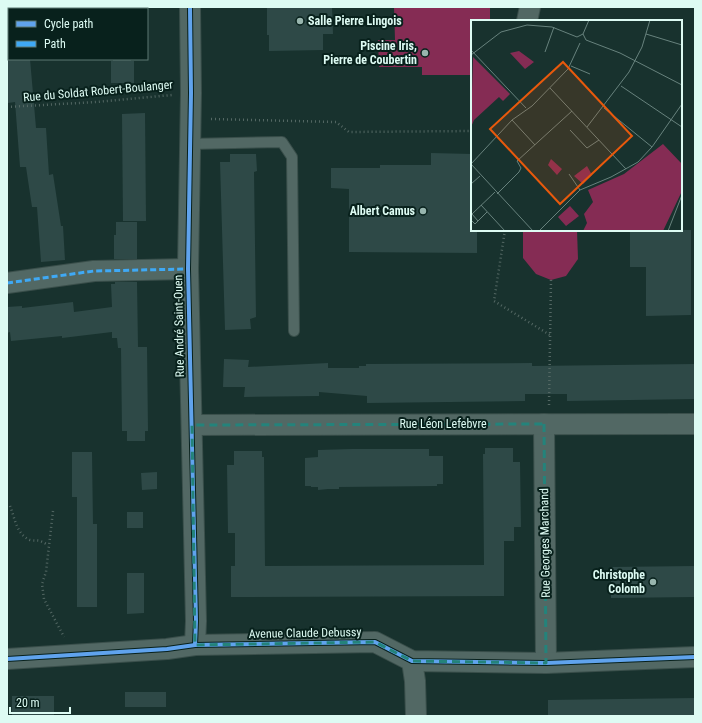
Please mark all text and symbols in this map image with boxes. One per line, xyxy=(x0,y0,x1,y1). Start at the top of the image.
legend xyxy=(8,8,148,60)
place label: Salle Pierre Lingois xyxy=(308,14,402,28)
marker: Salle Pierre Lingois xyxy=(295,16,305,26)
text: Cycle path xyxy=(44,17,94,31)
inset map xyxy=(471,20,682,231)
text: Path xyxy=(44,37,66,51)
place label: Piscine Iris, Pierre de Coubertin xyxy=(323,39,417,67)
marker: Piscine Iris, Pierre de Coubertin xyxy=(420,48,430,58)
street label: Rue du Soldat Robert-Boulanger xyxy=(22,77,174,105)
place label: Albert Camus xyxy=(350,204,416,218)
marker: Albert Camus xyxy=(418,206,428,216)
street label: Rue André Saint-Ouen xyxy=(171,274,187,377)
street label: Rue Léon Lefebvre xyxy=(399,417,487,431)
street label: Rue Georges Marchand xyxy=(537,488,553,598)
place label: Christophe Colomb xyxy=(593,568,645,596)
marker: Christophe Colomb xyxy=(648,577,658,587)
street label: Avenue Claude Debussy xyxy=(248,625,362,641)
scale bar xyxy=(10,689,70,715)
text: 20 m xyxy=(16,696,40,710)

